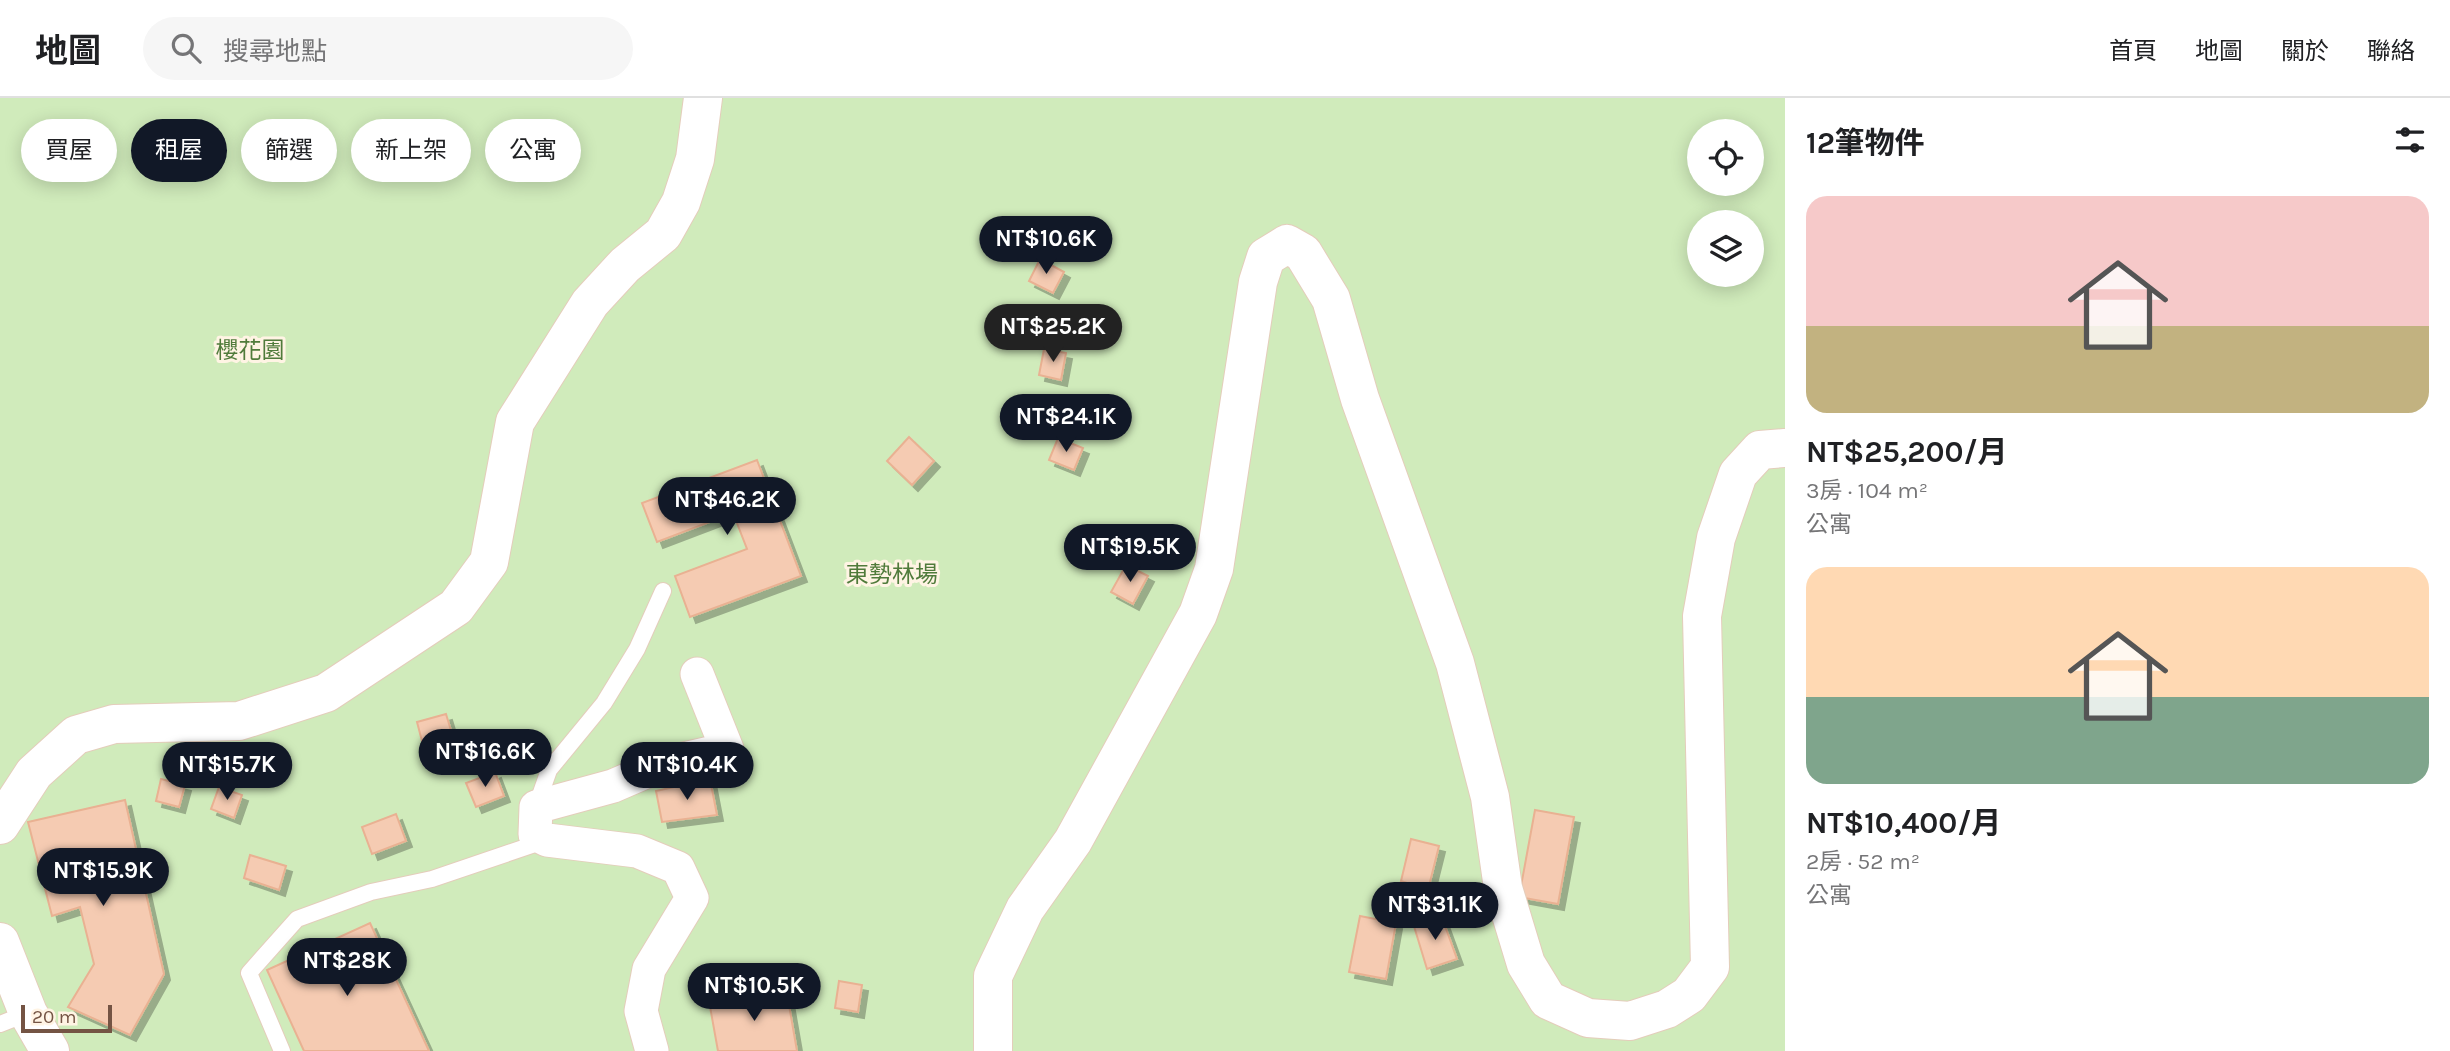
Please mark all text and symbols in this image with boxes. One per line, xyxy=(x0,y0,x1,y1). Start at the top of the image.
search box xyxy=(143,17,633,80)
icon: search xyxy=(167,29,205,67)
text: 地圖 xyxy=(35,32,101,70)
text: 搜尋地點 xyxy=(223,36,327,67)
text: 首頁 xyxy=(2109,37,2157,65)
text: 地圖 xyxy=(2195,37,2243,65)
text: 關於 xyxy=(2281,37,2329,65)
text: 聯絡 xyxy=(2367,37,2415,65)
chip: 買屋 xyxy=(21,119,117,182)
chip: 租屋 xyxy=(131,119,227,182)
chip: 篩選 xyxy=(241,119,337,182)
chip: 新上架 xyxy=(351,119,471,182)
chip: 公寓 xyxy=(485,119,581,182)
map controls xyxy=(1687,119,1764,287)
button: locate xyxy=(1687,119,1764,196)
icon: filters xyxy=(2391,121,2429,159)
text: 12筆物件 xyxy=(1806,125,1925,161)
button: layers xyxy=(1687,210,1764,287)
pin: NT$10.6K xyxy=(974,216,1118,276)
text: NT$10.6K xyxy=(995,225,1097,252)
icon: home xyxy=(2055,242,2181,368)
pin: NT$25.2K xyxy=(981,304,1125,364)
text: NT$25.2K xyxy=(1000,313,1106,340)
park label: 櫻花園 xyxy=(216,337,285,364)
pin: NT$24.1K xyxy=(994,394,1138,454)
text: NT$24.1K xyxy=(1016,403,1116,430)
text: NT$25,200/月 xyxy=(1806,434,2008,470)
text: 3房 · 104 m² xyxy=(1806,477,1928,504)
pin: NT$46.2K xyxy=(655,478,799,537)
text: NT$46.2K xyxy=(674,486,780,513)
text: 公寓 xyxy=(1806,511,1852,538)
pin: NT$19.5K xyxy=(1058,524,1202,584)
text: NT$19.5K xyxy=(1080,533,1180,560)
park label: 東勢林場 xyxy=(846,561,938,588)
icon: home xyxy=(2055,613,2181,739)
pin: NT$16.6K xyxy=(413,730,557,789)
text: NT$16.6K xyxy=(435,738,535,765)
pin: NT$15.7K xyxy=(155,742,299,802)
pin: NT$10.4K xyxy=(615,742,759,802)
text: NT$15.7K xyxy=(178,751,276,778)
text: NT$10.4K xyxy=(637,751,737,778)
text: NT$10,400/月 xyxy=(1806,805,2001,841)
pin: NT$15.9K xyxy=(31,848,175,908)
text: 2房 · 52 m² xyxy=(1806,848,1920,875)
text: NT$15.9K xyxy=(53,857,153,884)
pin: NT$31.1K xyxy=(1363,882,1507,942)
text: 公寓 xyxy=(1806,882,1852,909)
text: NT$31.1K xyxy=(1387,891,1483,918)
pin: NT$28K xyxy=(290,939,404,998)
text: NT$28K xyxy=(303,947,391,974)
pin: NT$10.5K xyxy=(682,964,826,1023)
text: NT$10.5K xyxy=(704,972,804,999)
scale bar xyxy=(21,1002,112,1034)
text: 20 m xyxy=(32,1006,77,1028)

